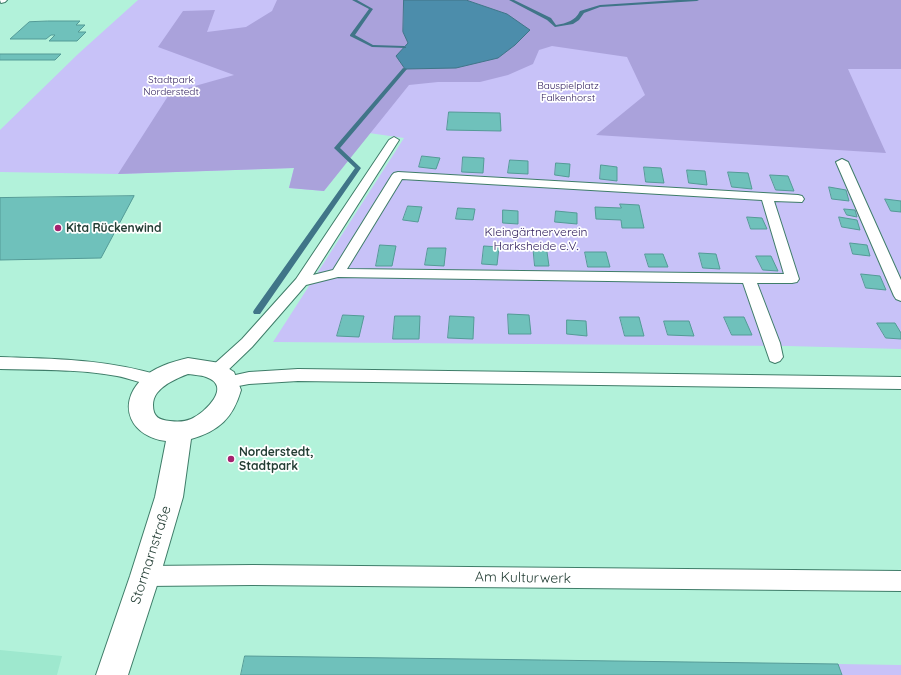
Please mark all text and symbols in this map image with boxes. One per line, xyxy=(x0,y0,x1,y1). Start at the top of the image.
park label: Stadtpark Norderstedt xyxy=(143,74,199,98)
park label: Bauspielplatz Falkenhorst xyxy=(537,80,599,104)
place label: Kita Rückenwind xyxy=(66,221,161,235)
marker: Kita Rückenwind xyxy=(53,223,63,233)
park label: Kleingärtnerverein Harksheide e.V. xyxy=(484,225,588,253)
place label: Norderstedt, Stadtpark xyxy=(239,445,314,473)
marker: Norderstedt, Stadtpark xyxy=(226,454,236,464)
street label: Stormarnstraße xyxy=(127,504,175,606)
street label: Am Kulturwerk xyxy=(475,569,571,587)

